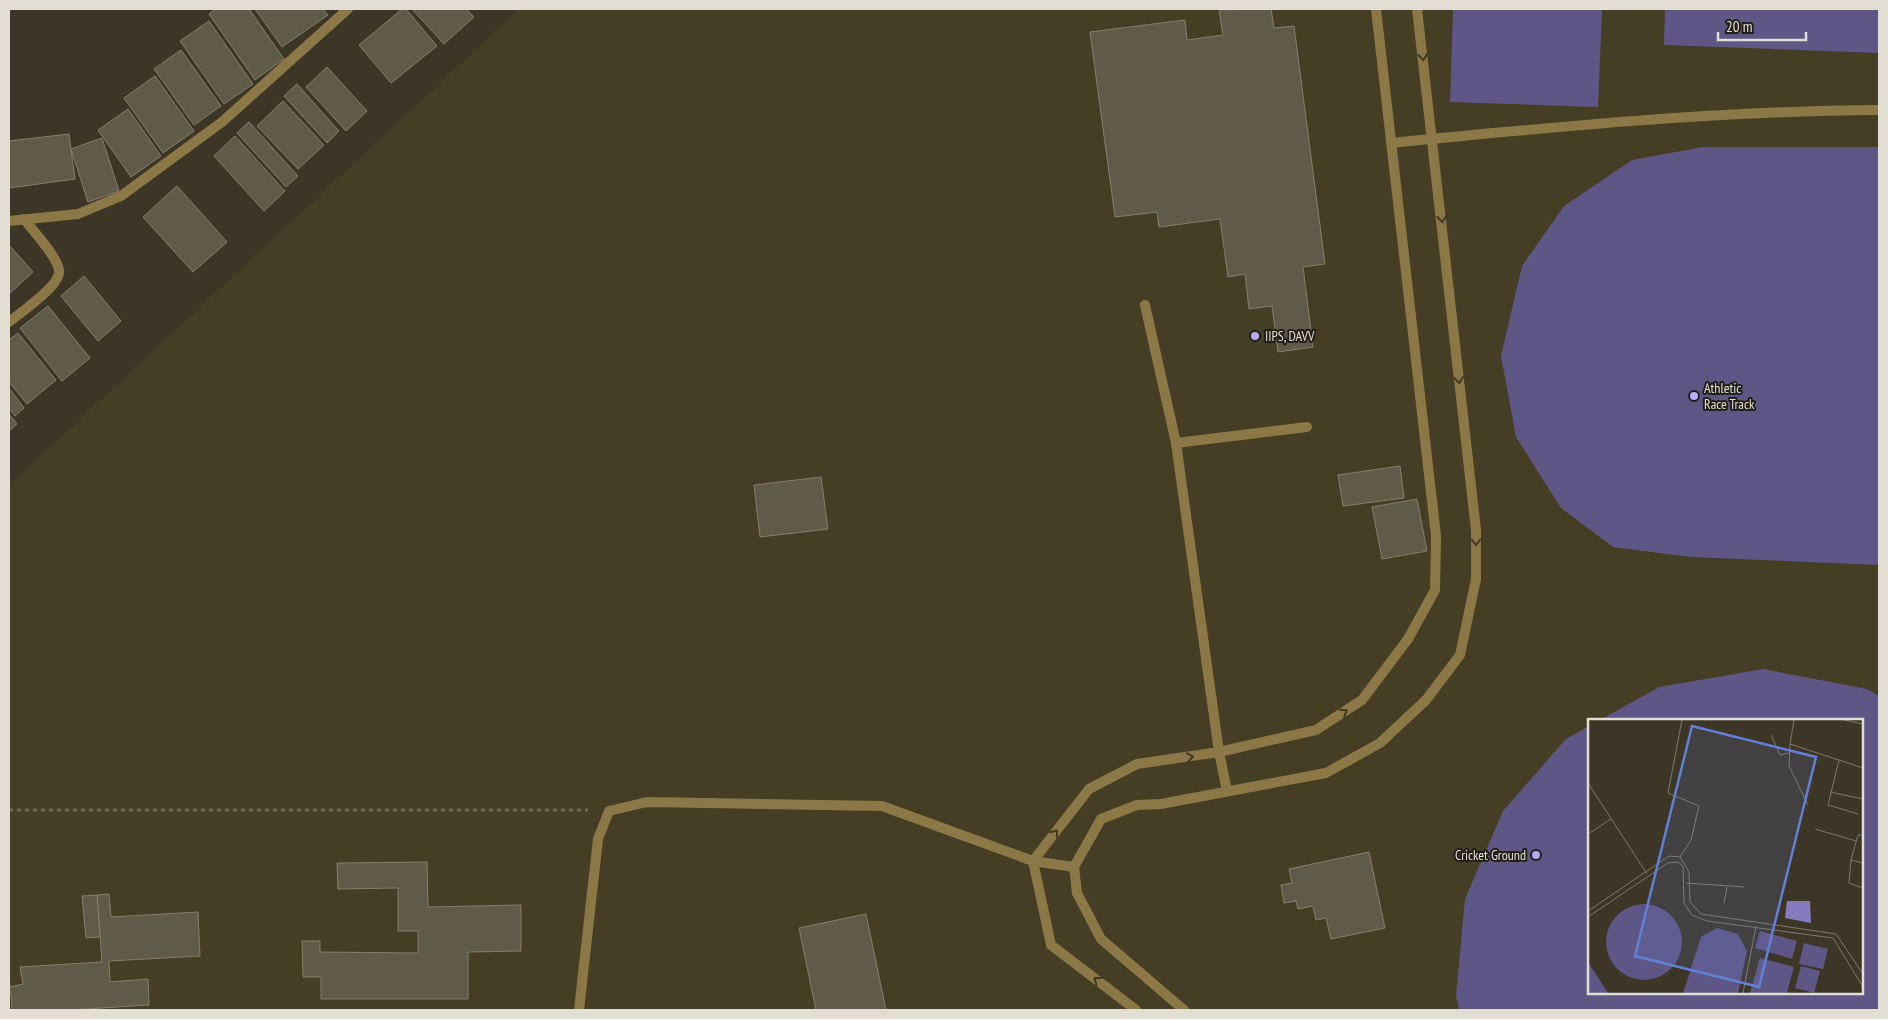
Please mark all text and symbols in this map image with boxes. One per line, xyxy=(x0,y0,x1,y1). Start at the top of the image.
scale bar xyxy=(1718,10,1806,42)
text: 20 m xyxy=(1726,17,1752,36)
one-way arrow xyxy=(1418,53,1428,61)
one-way arrow xyxy=(1436,215,1447,223)
place label: IIPS, DAVV xyxy=(1265,327,1315,345)
marker: IIPS, DAVV xyxy=(1249,330,1261,342)
one-way arrow xyxy=(1453,376,1464,384)
place label: Athletic Race Track xyxy=(1704,379,1755,413)
marker: Athletic Race Track xyxy=(1688,390,1700,402)
one-way arrow xyxy=(1471,538,1481,546)
one-way arrow xyxy=(1339,708,1348,718)
inset map xyxy=(1588,719,1863,994)
one-way arrow xyxy=(1185,752,1194,762)
one-way arrow xyxy=(1050,830,1058,839)
place label: Cricket Ground xyxy=(1455,846,1526,864)
marker: Cricket Ground xyxy=(1530,849,1542,861)
one-way arrow xyxy=(1094,978,1103,986)

